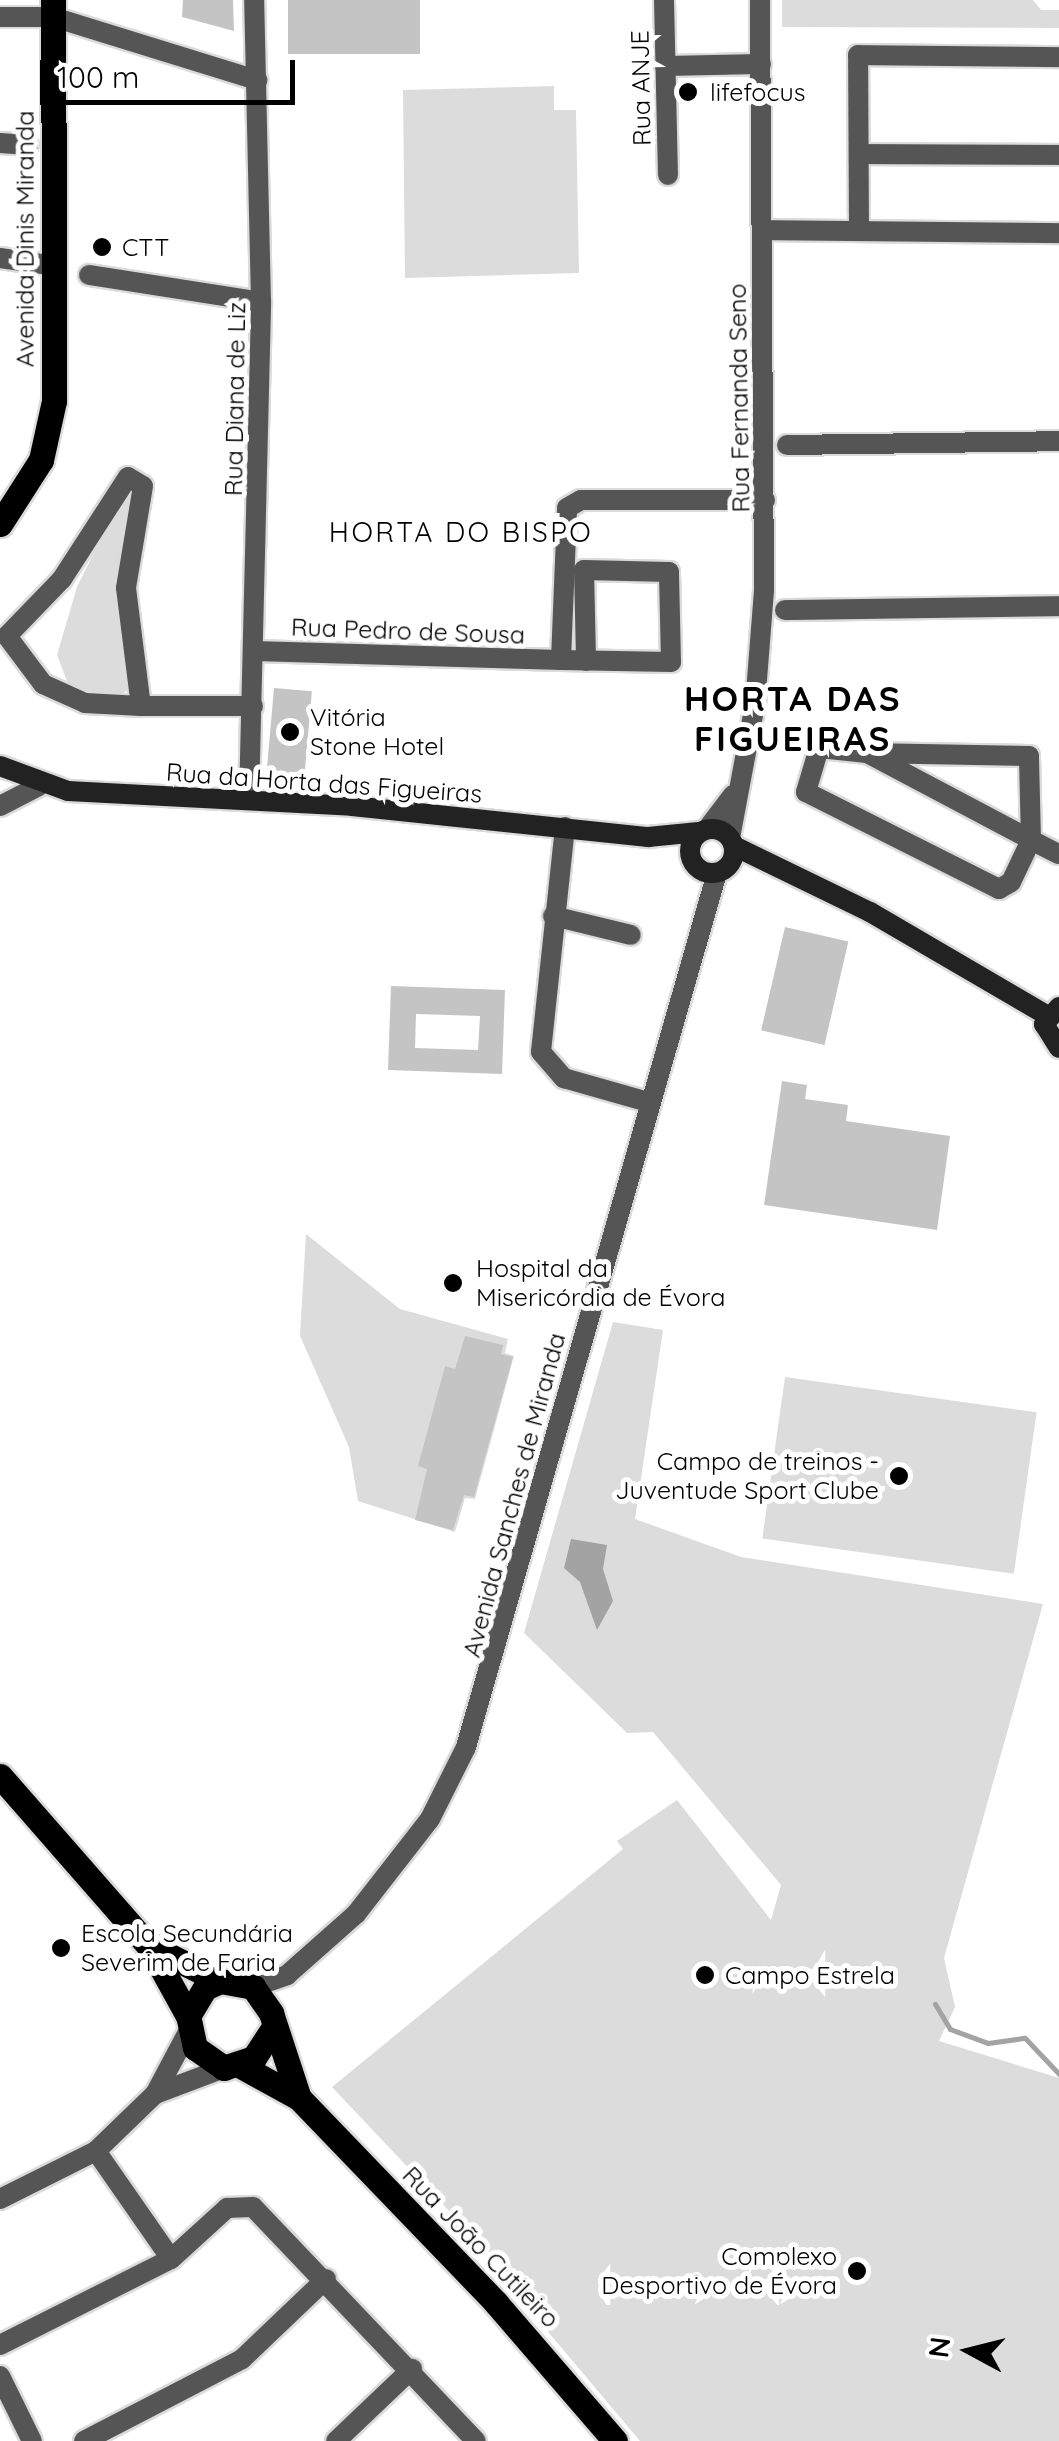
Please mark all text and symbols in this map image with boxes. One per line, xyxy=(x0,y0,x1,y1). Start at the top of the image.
street label: Rua ANJE xyxy=(625,30,657,146)
scale bar xyxy=(45,40,300,102)
text: 100 m xyxy=(57,58,139,96)
place label: lifefocus xyxy=(710,77,805,107)
marker: lifefocus xyxy=(675,79,701,105)
street label: Avenida Dinis Miranda xyxy=(10,111,40,367)
place label: CTT xyxy=(122,232,169,262)
marker: CTT xyxy=(91,236,113,258)
street label: Rua Fernanda Seno xyxy=(722,283,756,513)
street label: Rua Diana de Liz xyxy=(218,302,252,496)
district label: HORTA DO BISPO xyxy=(329,515,593,549)
street label: Rua Pedro de Sousa xyxy=(290,612,526,650)
district label: HORTA DAS FIGUEIRAS xyxy=(684,677,902,759)
place label: Vitória Stone Hotel xyxy=(310,703,444,762)
marker: Vitória Stone Hotel xyxy=(279,721,301,743)
street label: Rua da Horta das Figueiras xyxy=(165,757,483,809)
place label: Hospital da Misericórdia de Évora xyxy=(476,1254,725,1313)
marker: Hospital da Misericórdia de Évora xyxy=(440,1270,466,1296)
street label: Avenida Sanches de Miranda xyxy=(456,1330,572,1660)
place label: Campo de treinos - Juventude Sport Clube xyxy=(615,1447,879,1506)
marker: Campo de treinos - Juventude Sport Clube xyxy=(888,1465,910,1487)
place label: Escola Secundária Severim de Faria xyxy=(81,1919,293,1978)
marker: Escola Secundária Severim de Faria xyxy=(50,1937,72,1959)
place label: Campo Estrela xyxy=(725,1960,895,1990)
marker: Campo Estrela xyxy=(694,1964,716,1986)
street label: Rua João Cutileiro xyxy=(396,2160,566,2334)
place label: Complexo Desportivo de Évora xyxy=(601,2242,837,2301)
marker: Complexo Desportivo de Évora xyxy=(846,2260,868,2282)
north arrow xyxy=(919,2301,1019,2401)
text: N xyxy=(920,2335,957,2360)

